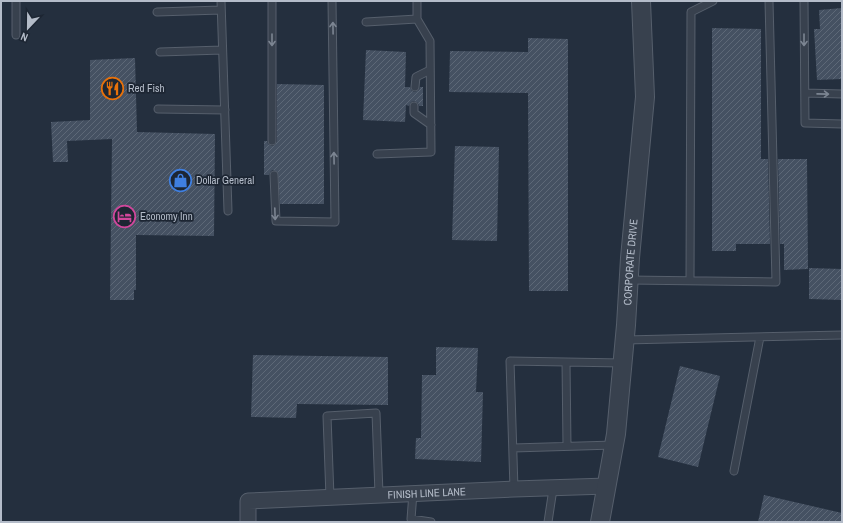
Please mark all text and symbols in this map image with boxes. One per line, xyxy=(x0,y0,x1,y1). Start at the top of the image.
north arrow xyxy=(8,8,48,48)
one-way arrow xyxy=(329,22,337,35)
text: N xyxy=(19,30,30,45)
one-way arrow xyxy=(268,33,276,46)
one-way arrow xyxy=(800,33,808,46)
restaurant icon: Red Fish xyxy=(100,75,126,101)
place label: Red Fish xyxy=(128,81,165,95)
one-way arrow xyxy=(816,90,829,97)
one-way arrow xyxy=(330,152,338,165)
shop icon: Dollar General xyxy=(167,167,193,193)
place label: Dollar General xyxy=(196,173,254,187)
hotel icon: Economy Inn xyxy=(111,203,137,229)
one-way arrow xyxy=(272,207,279,220)
place label: Economy Inn xyxy=(140,209,193,223)
street label: CORPORATE DRIVE xyxy=(620,218,641,306)
street label: FINISH LINE LANE xyxy=(387,484,466,502)

